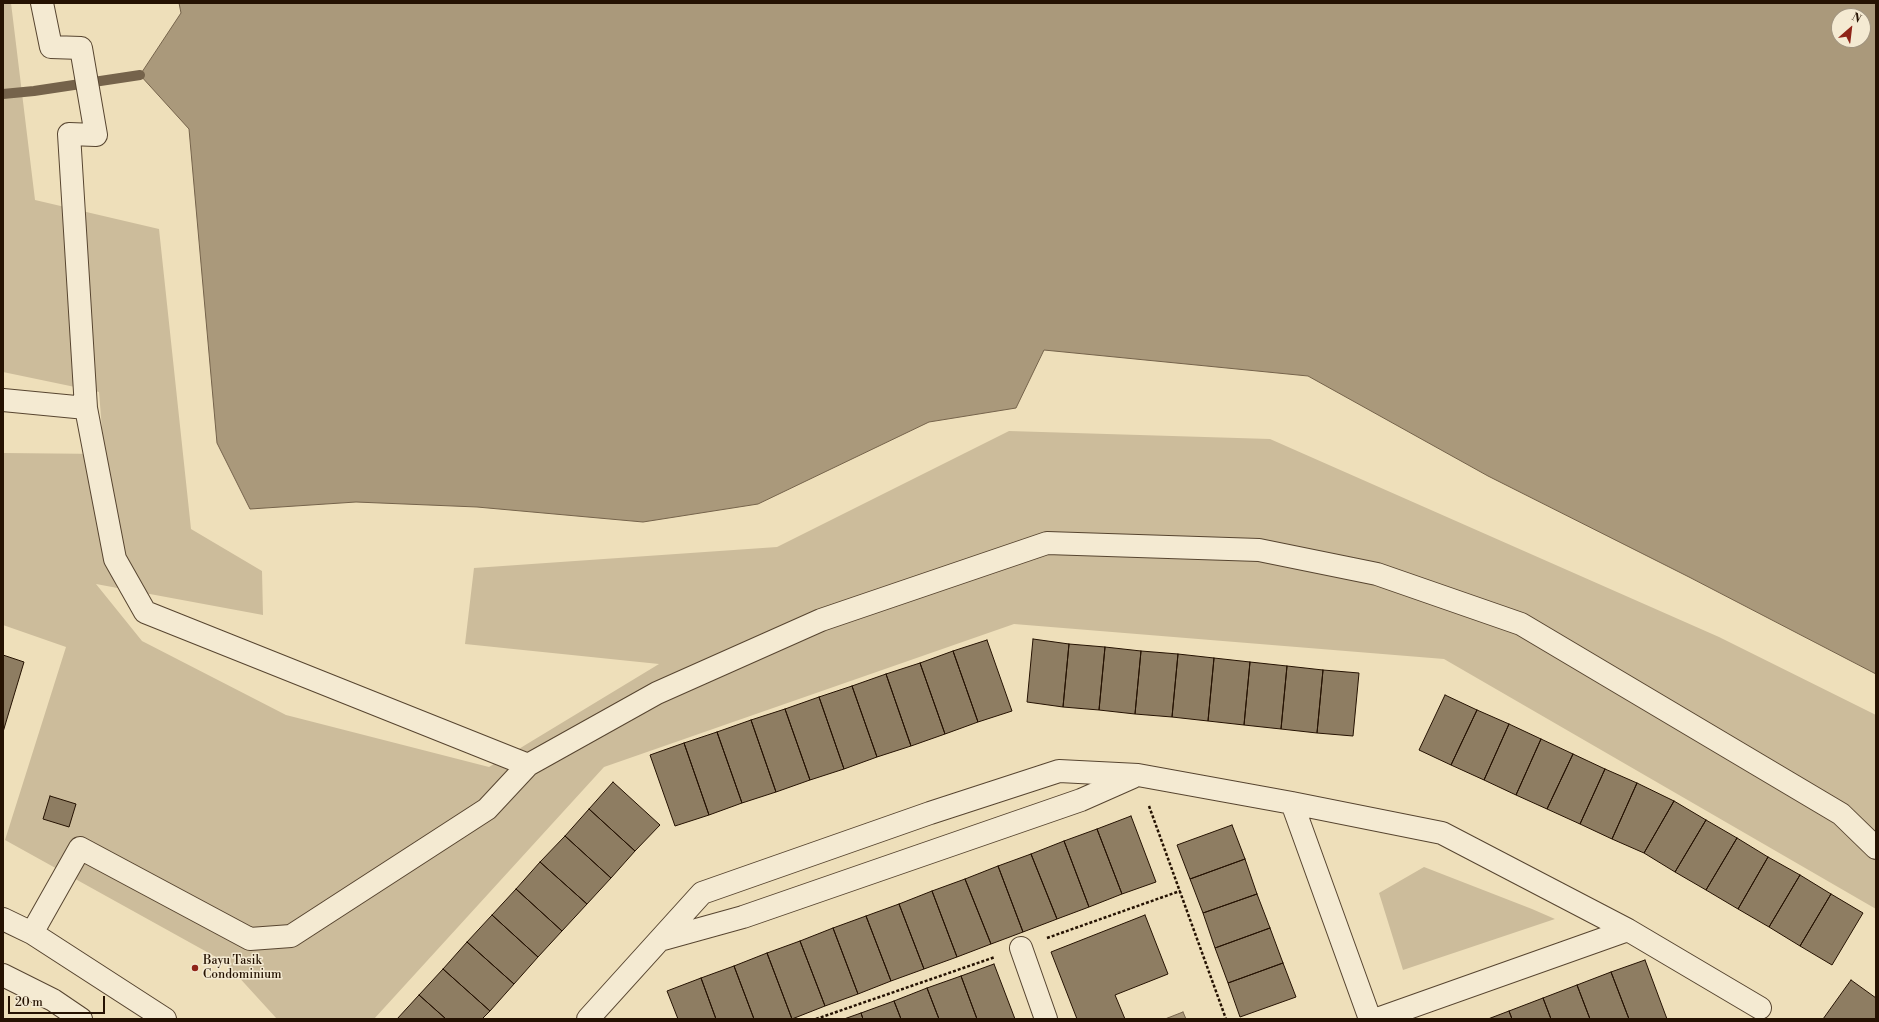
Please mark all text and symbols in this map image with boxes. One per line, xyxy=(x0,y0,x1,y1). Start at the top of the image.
north arrow xyxy=(1831,8,1871,48)
text: N xyxy=(1849,10,1863,27)
place label: Bayu Tasik Condominium xyxy=(203,954,282,982)
marker: Bayu Tasik Condominium xyxy=(190,963,200,973)
scale bar xyxy=(10,988,107,1014)
text: 20 m xyxy=(15,995,43,1010)

